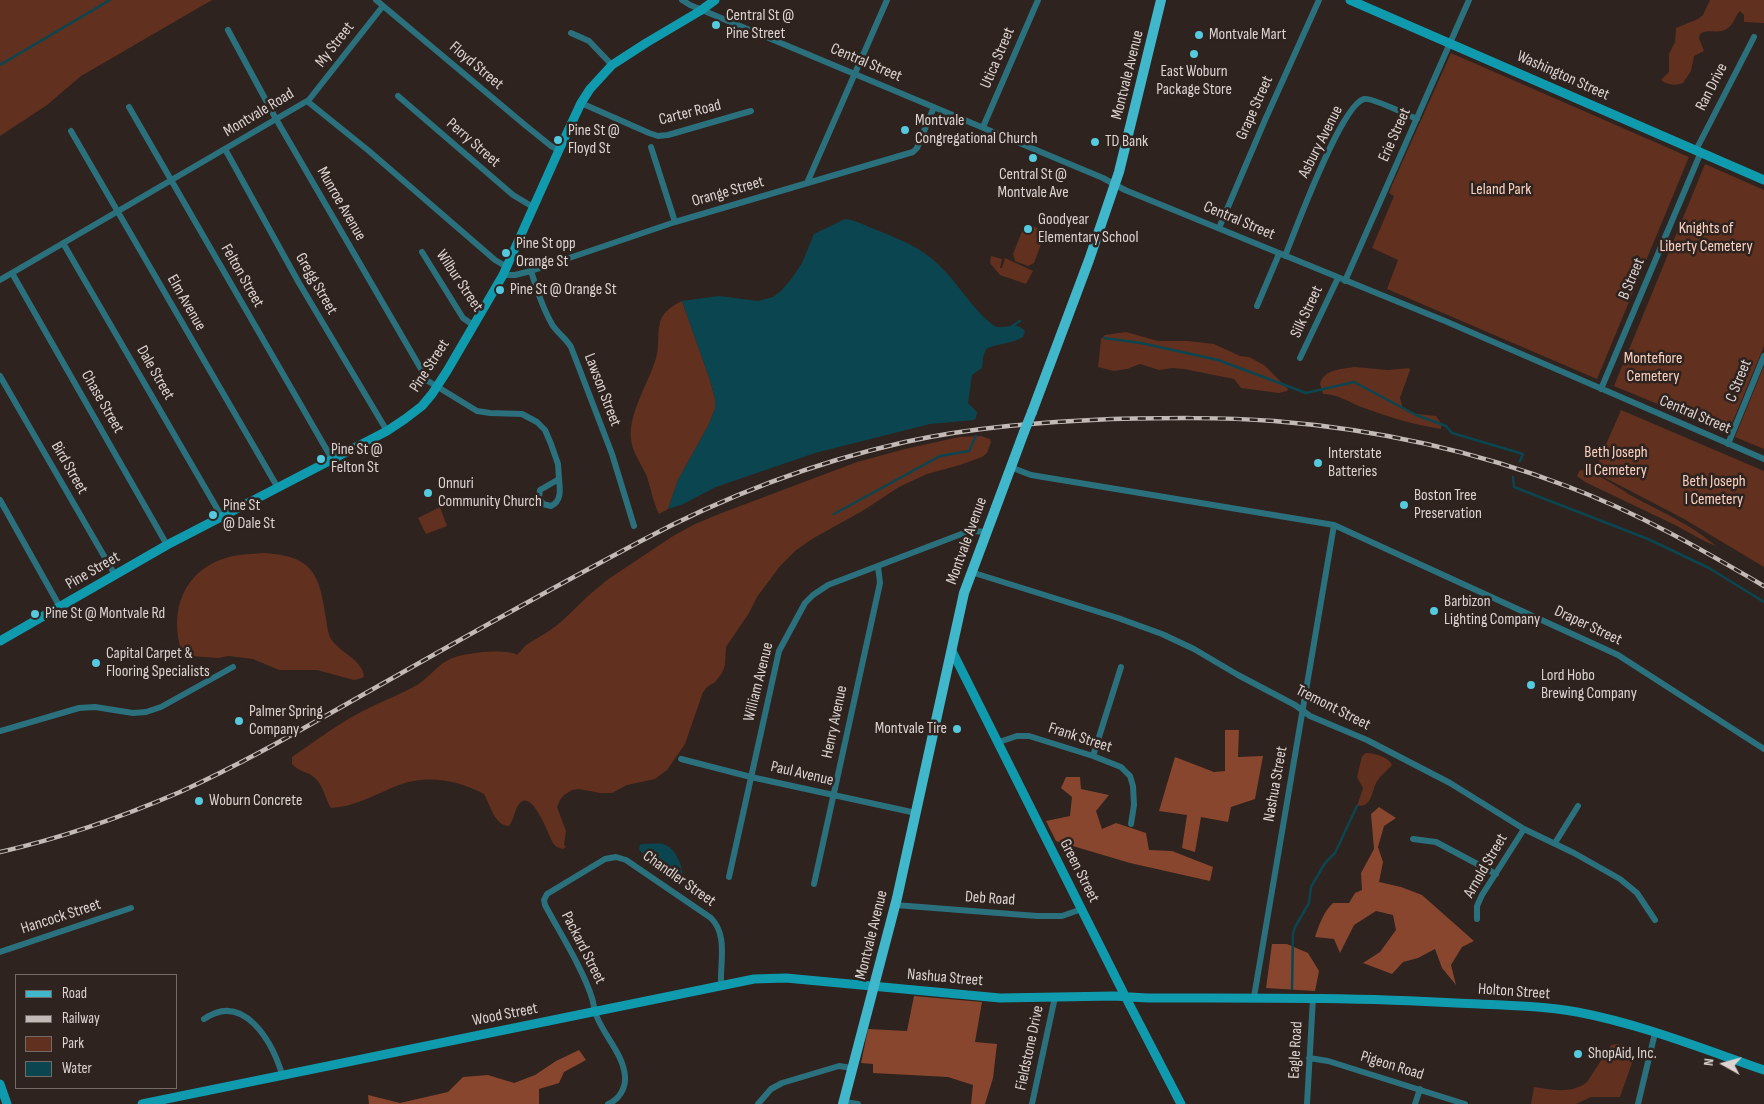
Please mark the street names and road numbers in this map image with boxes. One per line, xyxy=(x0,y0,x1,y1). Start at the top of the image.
street label: My Street xyxy=(311,19,359,71)
street label: Utica Street xyxy=(977,25,1019,91)
street label: Montvale Avenue xyxy=(1108,28,1148,122)
street label: Floyd Street xyxy=(445,38,507,94)
street label: Central Street xyxy=(827,39,905,87)
street label: Washington Street xyxy=(1514,47,1612,105)
street label: Ran Drive xyxy=(1692,60,1732,114)
street label: Grape Street xyxy=(1232,73,1278,143)
street label: Montvale Road xyxy=(220,84,298,142)
street label: Carter Road xyxy=(657,96,723,130)
street label: Asbury Avenue xyxy=(1295,103,1347,181)
street label: Erie Street xyxy=(1375,105,1415,165)
street label: Perry Street xyxy=(442,114,504,172)
street label: Munroe Avenue xyxy=(312,164,370,244)
street label: Orange Street xyxy=(690,173,766,211)
street label: Central Street xyxy=(1200,197,1278,245)
street label: Felton Street xyxy=(216,241,268,311)
street label: Wilbur Street xyxy=(431,246,487,316)
street label: Gregg Street xyxy=(291,250,341,318)
street label: B Street xyxy=(1615,255,1649,303)
street label: Elm Avenue xyxy=(162,272,210,334)
street label: Silk Street xyxy=(1287,283,1327,341)
street label: Pine Street xyxy=(406,336,454,396)
street label: Dale Street xyxy=(132,342,178,404)
street label: Lawson Street xyxy=(579,351,625,429)
street label: C Street xyxy=(1722,357,1756,405)
street label: Chase Street xyxy=(76,367,128,437)
street label: Central Street xyxy=(1656,391,1734,439)
street label: Bird Street xyxy=(46,438,92,498)
street label: Montvale Avenue xyxy=(942,495,992,587)
street label: Pine Street xyxy=(63,548,123,594)
street label: Draper Street xyxy=(1551,602,1625,650)
street label: William Avenue xyxy=(740,641,778,723)
street label: Tremont Street xyxy=(1292,681,1374,735)
street label: Henry Avenue xyxy=(818,684,852,760)
street label: Frank Street xyxy=(1046,719,1114,757)
street label: Nashua Street xyxy=(1260,745,1292,823)
street label: Paul Avenue xyxy=(769,757,835,791)
street label: Arnold Street xyxy=(1460,830,1512,902)
street label: Green Street xyxy=(1055,836,1103,906)
street label: Chandler Street xyxy=(639,847,719,911)
street label: Montvale Avenue xyxy=(852,888,892,982)
street label: Deb Road xyxy=(964,888,1016,910)
street label: Hancock Street xyxy=(19,895,103,939)
street label: Packard Street xyxy=(557,909,609,987)
street label: Nashua Street xyxy=(906,965,984,991)
street label: Holton Street xyxy=(1477,980,1551,1004)
street label: Wood Street xyxy=(471,999,539,1031)
street label: Fieldstone Drive xyxy=(1012,1004,1048,1092)
street label: Eagle Road xyxy=(1285,1021,1307,1079)
street label: Pigeon Road xyxy=(1358,1047,1426,1085)

